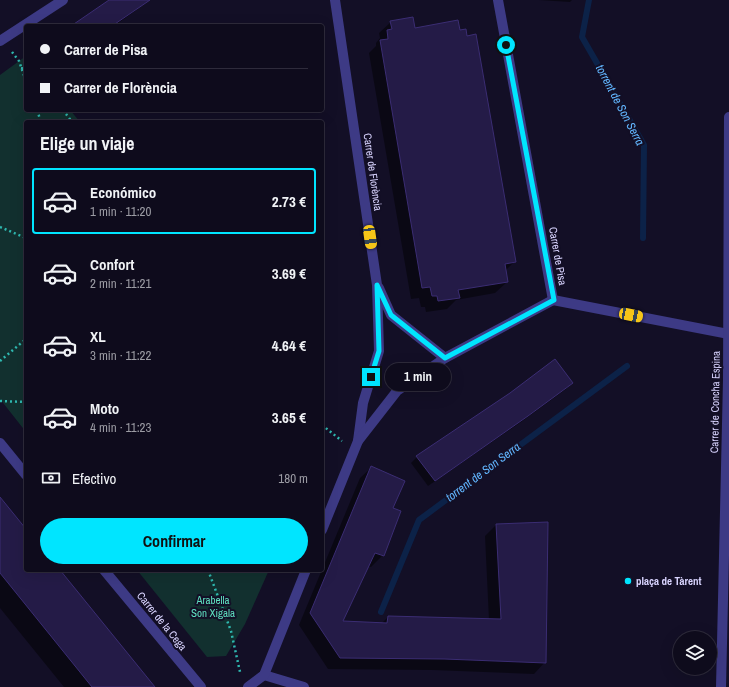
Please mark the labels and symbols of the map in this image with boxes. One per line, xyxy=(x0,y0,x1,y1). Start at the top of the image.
route start xyxy=(497,36,515,54)
water label: torrent de Son Serra xyxy=(592,62,648,149)
street label: Carrer de Florència xyxy=(361,132,385,212)
car xyxy=(362,224,378,250)
street label: Carrer de Pisa xyxy=(546,226,570,286)
car xyxy=(618,307,644,323)
street label: Carrer de Concha Espina xyxy=(707,351,723,453)
callout: 1 min xyxy=(385,363,451,391)
route end xyxy=(362,368,380,386)
water label: torrent de Son Serra xyxy=(443,438,524,505)
place label: plaça de Tàrent xyxy=(636,574,702,588)
marker: plaça de Tàrent xyxy=(623,576,633,586)
street label: Carrer de la Cega xyxy=(134,589,190,653)
park label: Arabella Son Xigala xyxy=(191,593,235,620)

